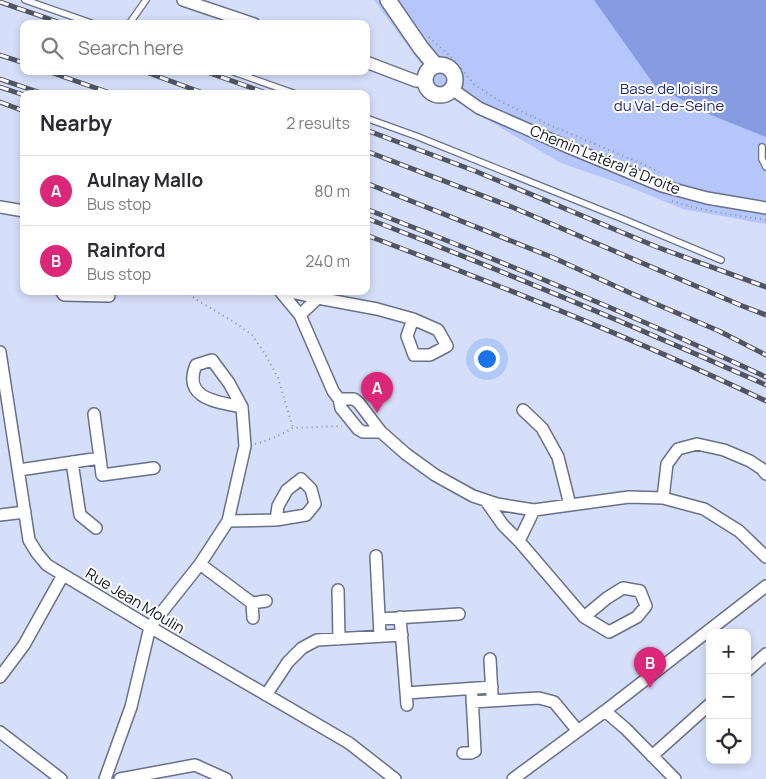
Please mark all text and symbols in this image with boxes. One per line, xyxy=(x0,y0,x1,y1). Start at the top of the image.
search box xyxy=(20,20,370,75)
icon: search xyxy=(38,34,66,62)
text: Search here xyxy=(78,35,184,61)
park label: Base de loisirs du Val-de-Seine xyxy=(614,78,724,116)
text: Nearby xyxy=(40,109,112,137)
text: 2 results xyxy=(286,112,350,134)
street label: Chemin Latéral à Droite xyxy=(527,120,684,199)
text: Aulnay Mallo xyxy=(87,167,203,193)
text: A xyxy=(51,180,61,202)
text: 80 m xyxy=(314,180,350,202)
text: Bus stop xyxy=(87,193,151,215)
text: Rainford xyxy=(87,237,165,263)
text: B xyxy=(51,250,61,272)
text: 240 m xyxy=(305,250,350,272)
text: Bus stop xyxy=(87,263,151,285)
your location xyxy=(474,346,500,372)
pin: A xyxy=(361,372,393,413)
street label: Rue Jean Moulin xyxy=(82,563,189,639)
map controls xyxy=(706,629,751,764)
button: + xyxy=(706,629,751,674)
pin: B xyxy=(634,647,666,688)
button: − xyxy=(706,674,751,719)
button: locate xyxy=(706,719,751,764)

